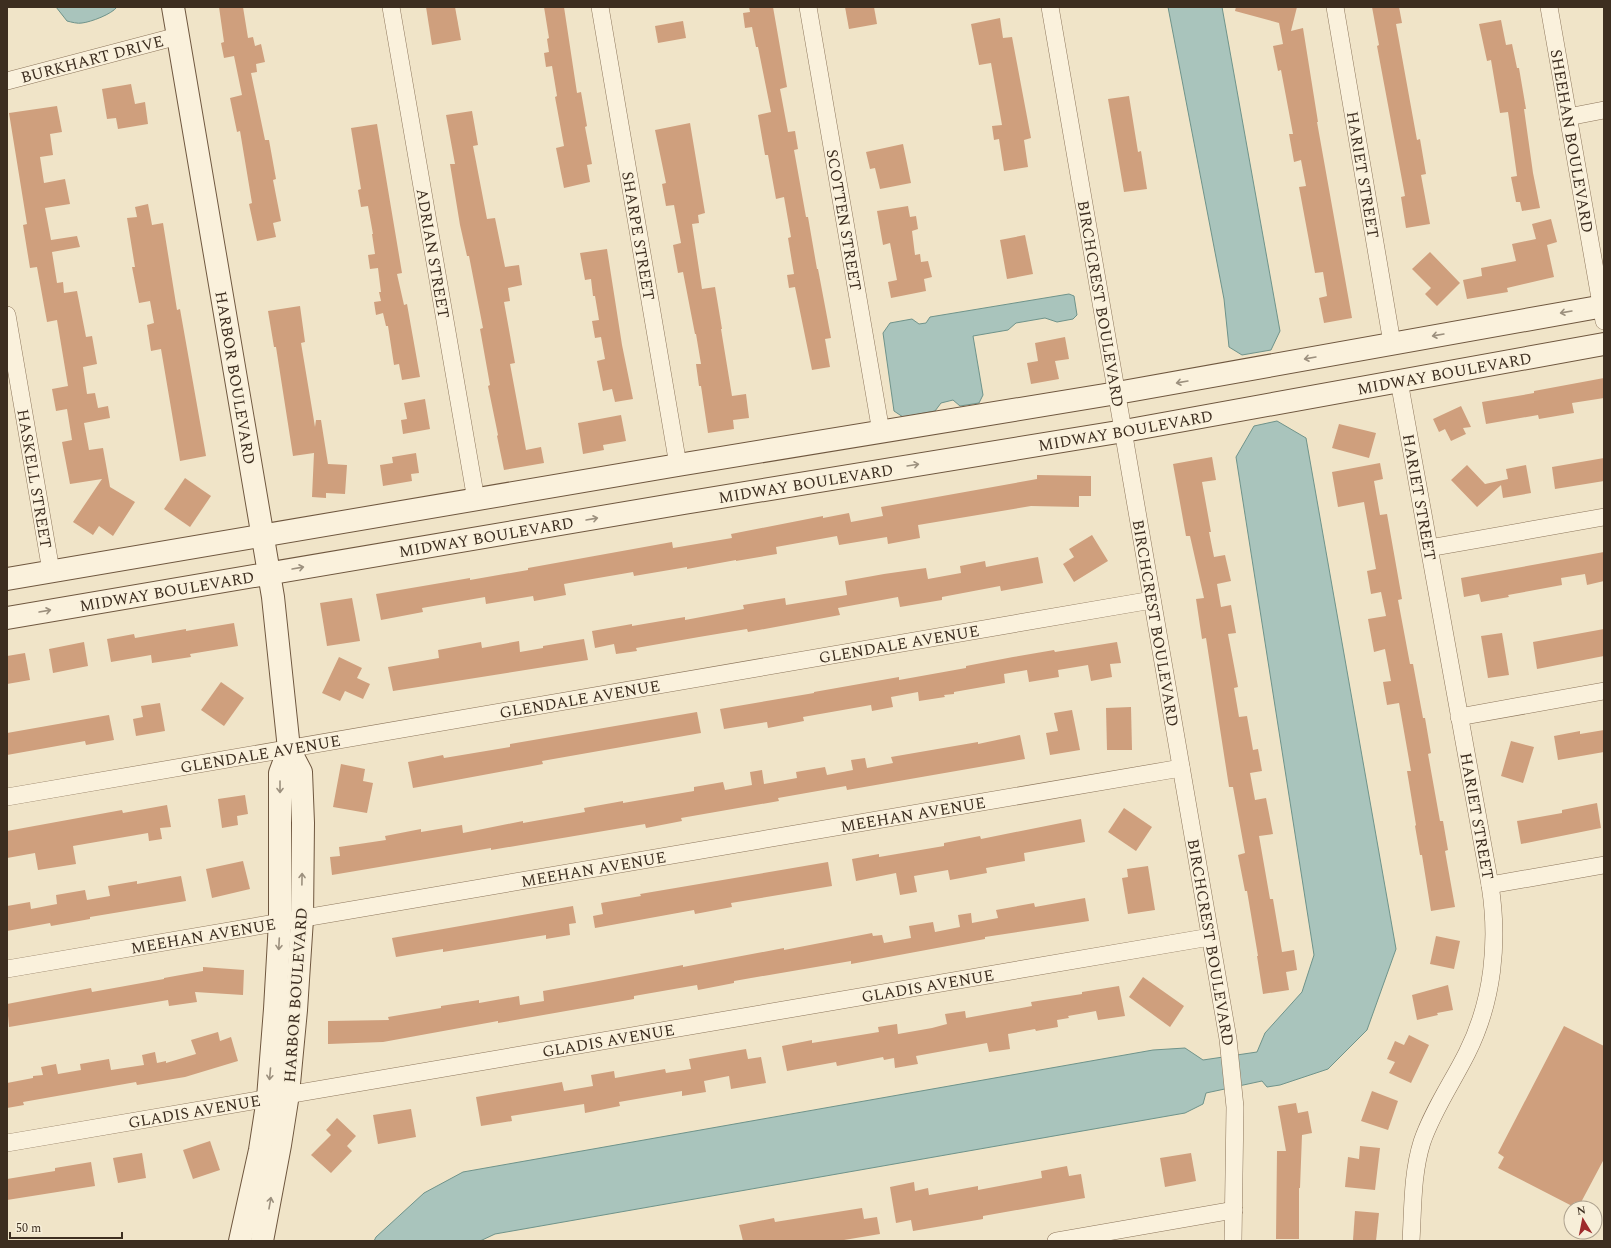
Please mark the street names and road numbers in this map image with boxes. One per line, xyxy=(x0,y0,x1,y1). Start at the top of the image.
street label: BURKHART DRIVE xyxy=(18,29,166,90)
street label: SHEEHAN BOULEVARD xyxy=(1544,47,1599,235)
street label: HARIET STREET xyxy=(1340,109,1385,240)
street label: SCOTTEN STREET xyxy=(820,147,868,293)
street label: SHARPE STREET xyxy=(615,170,661,302)
street label: ADRIAN STREET xyxy=(409,187,456,321)
street label: BIRCHCREST BOULEVARD xyxy=(1071,198,1130,409)
street label: HARBOR BOULEVARD xyxy=(208,289,261,466)
street label: MIDWAY BOULEVARD xyxy=(1355,346,1534,402)
street label: MIDWAY BOULEVARD xyxy=(1036,404,1215,458)
street label: HASKELL STREET xyxy=(10,407,58,551)
street label: HARIET STREET xyxy=(1396,432,1442,563)
street label: MIDWAY BOULEVARD xyxy=(717,458,895,510)
street label: MIDWAY BOULEVARD xyxy=(397,511,576,564)
street label: BIRCHCREST BOULEVARD xyxy=(1126,518,1185,729)
street label: MIDWAY BOULEVARD xyxy=(78,565,256,619)
street label: GLENDALE AVENUE xyxy=(817,619,981,670)
street label: GLENDALE AVENUE xyxy=(498,674,662,725)
street label: GLENDALE AVENUE xyxy=(178,729,343,780)
street label: HARIET STREET xyxy=(1453,751,1500,882)
street label: MEEHAN AVENUE xyxy=(839,791,987,839)
street label: BIRCHCREST BOULEVARD xyxy=(1181,837,1240,1047)
street label: MEEHAN AVENUE xyxy=(519,845,668,894)
street label: HARBOR BOULEVARD xyxy=(278,907,314,1083)
street label: MEEHAN AVENUE xyxy=(129,912,278,961)
street label: GLADIS AVENUE xyxy=(860,963,996,1009)
street label: GLADIS AVENUE xyxy=(540,1018,677,1064)
street label: GLADIS AVENUE xyxy=(126,1089,263,1135)

